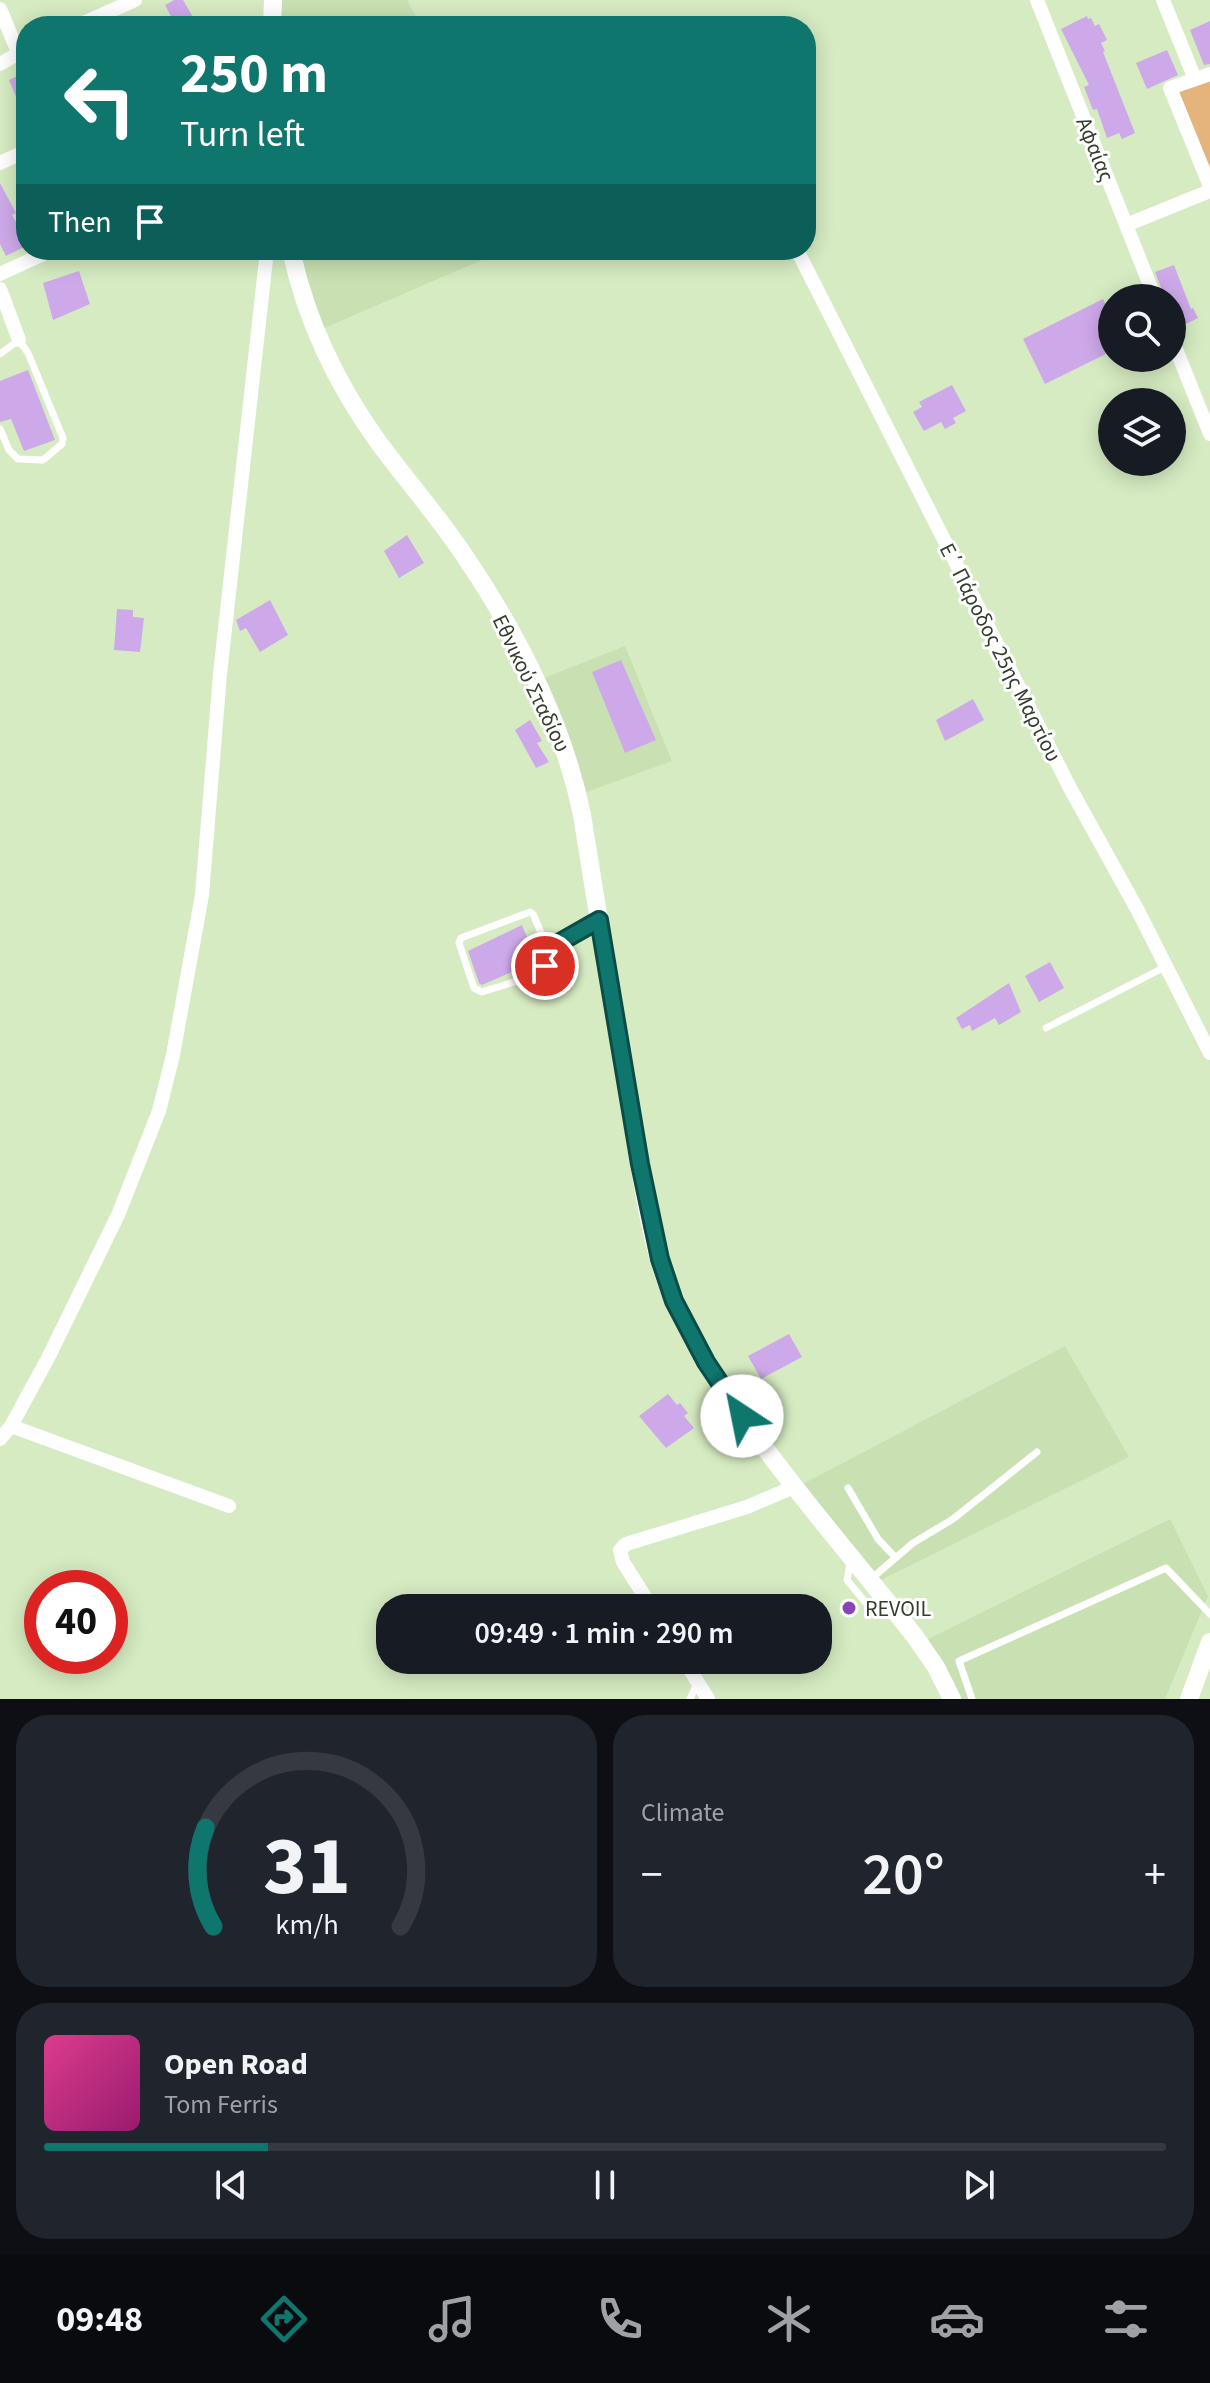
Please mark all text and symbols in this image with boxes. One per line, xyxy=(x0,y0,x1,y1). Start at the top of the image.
text: 250 m xyxy=(180,35,328,114)
icon: left xyxy=(48,48,152,152)
text: Turn left xyxy=(180,109,305,160)
street label: Αφαίας xyxy=(1068,112,1122,186)
icon: arrive xyxy=(128,200,172,244)
text: Then xyxy=(48,201,112,244)
map controls xyxy=(1098,284,1186,476)
button: search xyxy=(1098,284,1186,372)
button: layers xyxy=(1098,388,1186,476)
street label: Ε΄ Πάροδος 25ης Μαρτίου xyxy=(931,538,1069,767)
street label: Εθνικού Σταδίου xyxy=(484,609,578,758)
pin xyxy=(511,932,579,1000)
icon: arrive xyxy=(523,944,567,988)
position arrow xyxy=(700,1374,784,1458)
speed limit sign: 40 xyxy=(24,1570,128,1674)
place label: REVOIL xyxy=(865,1593,932,1625)
marker: REVOIL xyxy=(840,1599,858,1617)
text: 09:49 · 1 min · 290 m xyxy=(474,1612,734,1655)
text: Climate xyxy=(641,1794,725,1831)
text: 31 xyxy=(263,1808,350,1926)
text: 20° xyxy=(862,1833,945,1918)
text: − xyxy=(641,1844,663,1907)
text: + xyxy=(1144,1844,1166,1907)
text: km/h xyxy=(275,1905,338,1945)
text: Open Road xyxy=(164,2043,308,2086)
text: Tom Ferris xyxy=(164,2086,278,2123)
icon: previous xyxy=(209,2163,253,2207)
icon: pause xyxy=(583,2163,627,2207)
icon: next xyxy=(957,2163,1001,2207)
icon: directions xyxy=(256,2291,312,2347)
icon: music xyxy=(424,2291,480,2347)
icon: phone xyxy=(592,2291,648,2347)
icon: climate xyxy=(761,2291,817,2347)
icon: car xyxy=(929,2291,985,2347)
icon: filters xyxy=(1098,2291,1154,2347)
text: 09:48 xyxy=(56,2294,143,2345)

